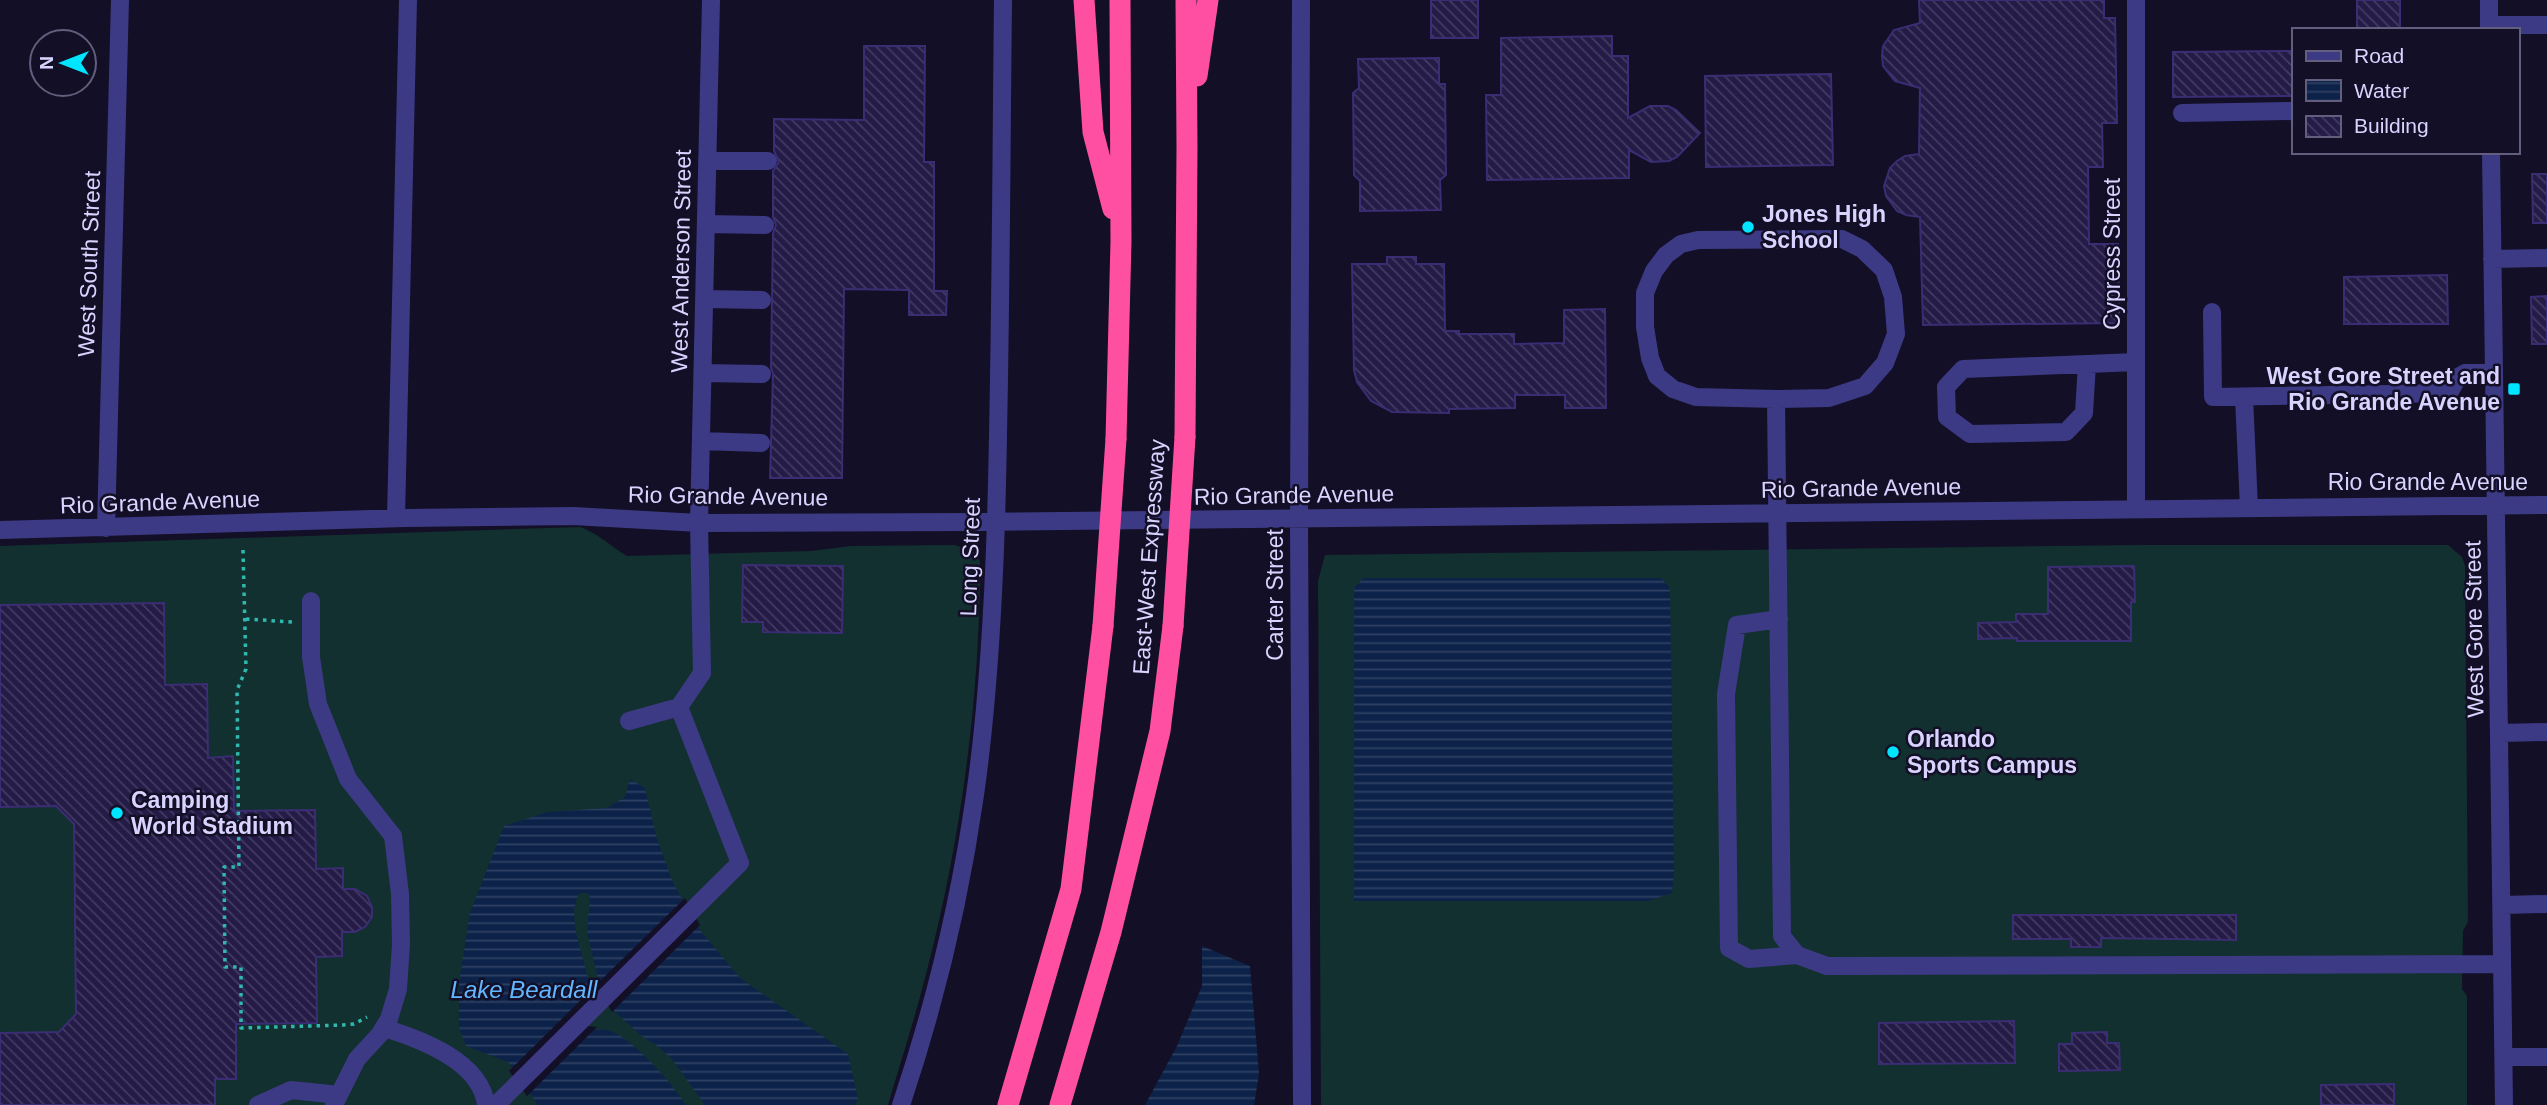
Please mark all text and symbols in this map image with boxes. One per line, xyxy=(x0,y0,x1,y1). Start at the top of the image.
north arrow xyxy=(28,28,98,98)
legend xyxy=(2292,28,2519,154)
text: Road xyxy=(2354,44,2404,67)
text: N xyxy=(36,56,57,70)
text: Water xyxy=(2354,79,2409,102)
text: Building xyxy=(2354,114,2429,137)
street label: West Anderson Street xyxy=(666,149,696,373)
street label: West South Street xyxy=(73,170,105,358)
street label: Cypress Street xyxy=(2099,177,2125,330)
place label: Jones High School xyxy=(1762,201,1886,253)
marker: Jones High School xyxy=(1740,219,1756,235)
place label: West Gore Street and Rio Grande Avenue xyxy=(2267,363,2500,415)
marker: West Gore Street and Rio Grande Avenue xyxy=(2506,381,2522,397)
street label: East-West Expressway xyxy=(1128,438,1170,676)
street label: Rio Grande Avenue xyxy=(2328,469,2528,495)
street label: Rio Grande Avenue xyxy=(1761,473,1961,503)
street label: Rio Grande Avenue xyxy=(1194,480,1394,510)
street label: Rio Grande Avenue xyxy=(628,481,828,511)
street label: Rio Grande Avenue xyxy=(59,486,261,518)
street label: Long Street xyxy=(955,497,985,617)
street label: Carter Street xyxy=(1262,529,1288,661)
street label: West Gore Street xyxy=(2459,540,2489,718)
place label: Orlando Sports Campus xyxy=(1907,726,2077,778)
marker: Orlando Sports Campus xyxy=(1885,744,1901,760)
place label: Camping World Stadium xyxy=(131,787,293,839)
marker: Camping World Stadium xyxy=(109,805,125,821)
water label: Lake Beardall xyxy=(451,976,598,1003)

